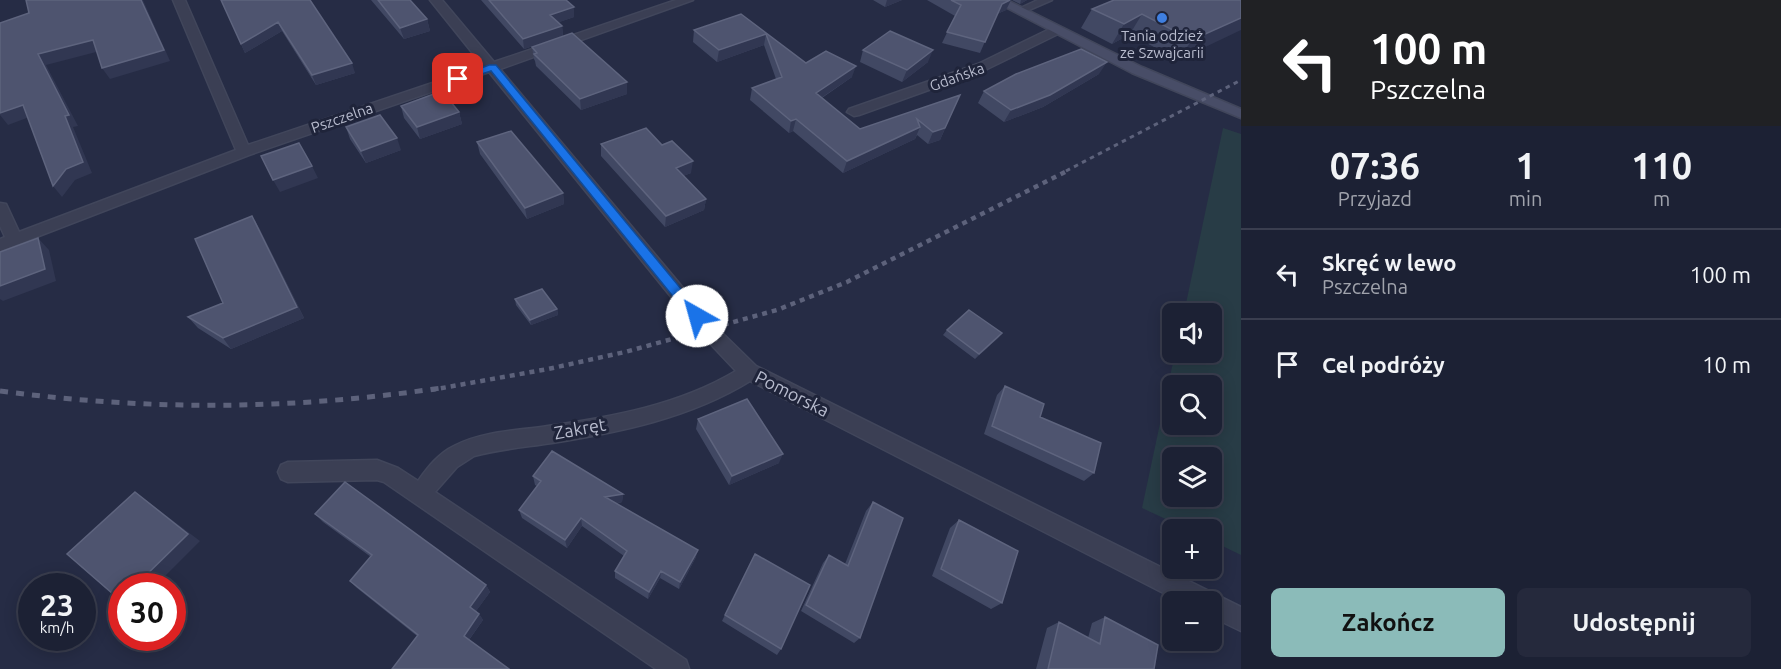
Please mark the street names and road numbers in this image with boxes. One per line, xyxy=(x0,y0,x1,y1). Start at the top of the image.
street label: Gdańska xyxy=(927,59,986,94)
street label: Pszczelna xyxy=(309,99,375,136)
street label: Pomorska xyxy=(752,366,833,420)
street label: Zakręt xyxy=(552,414,607,442)

